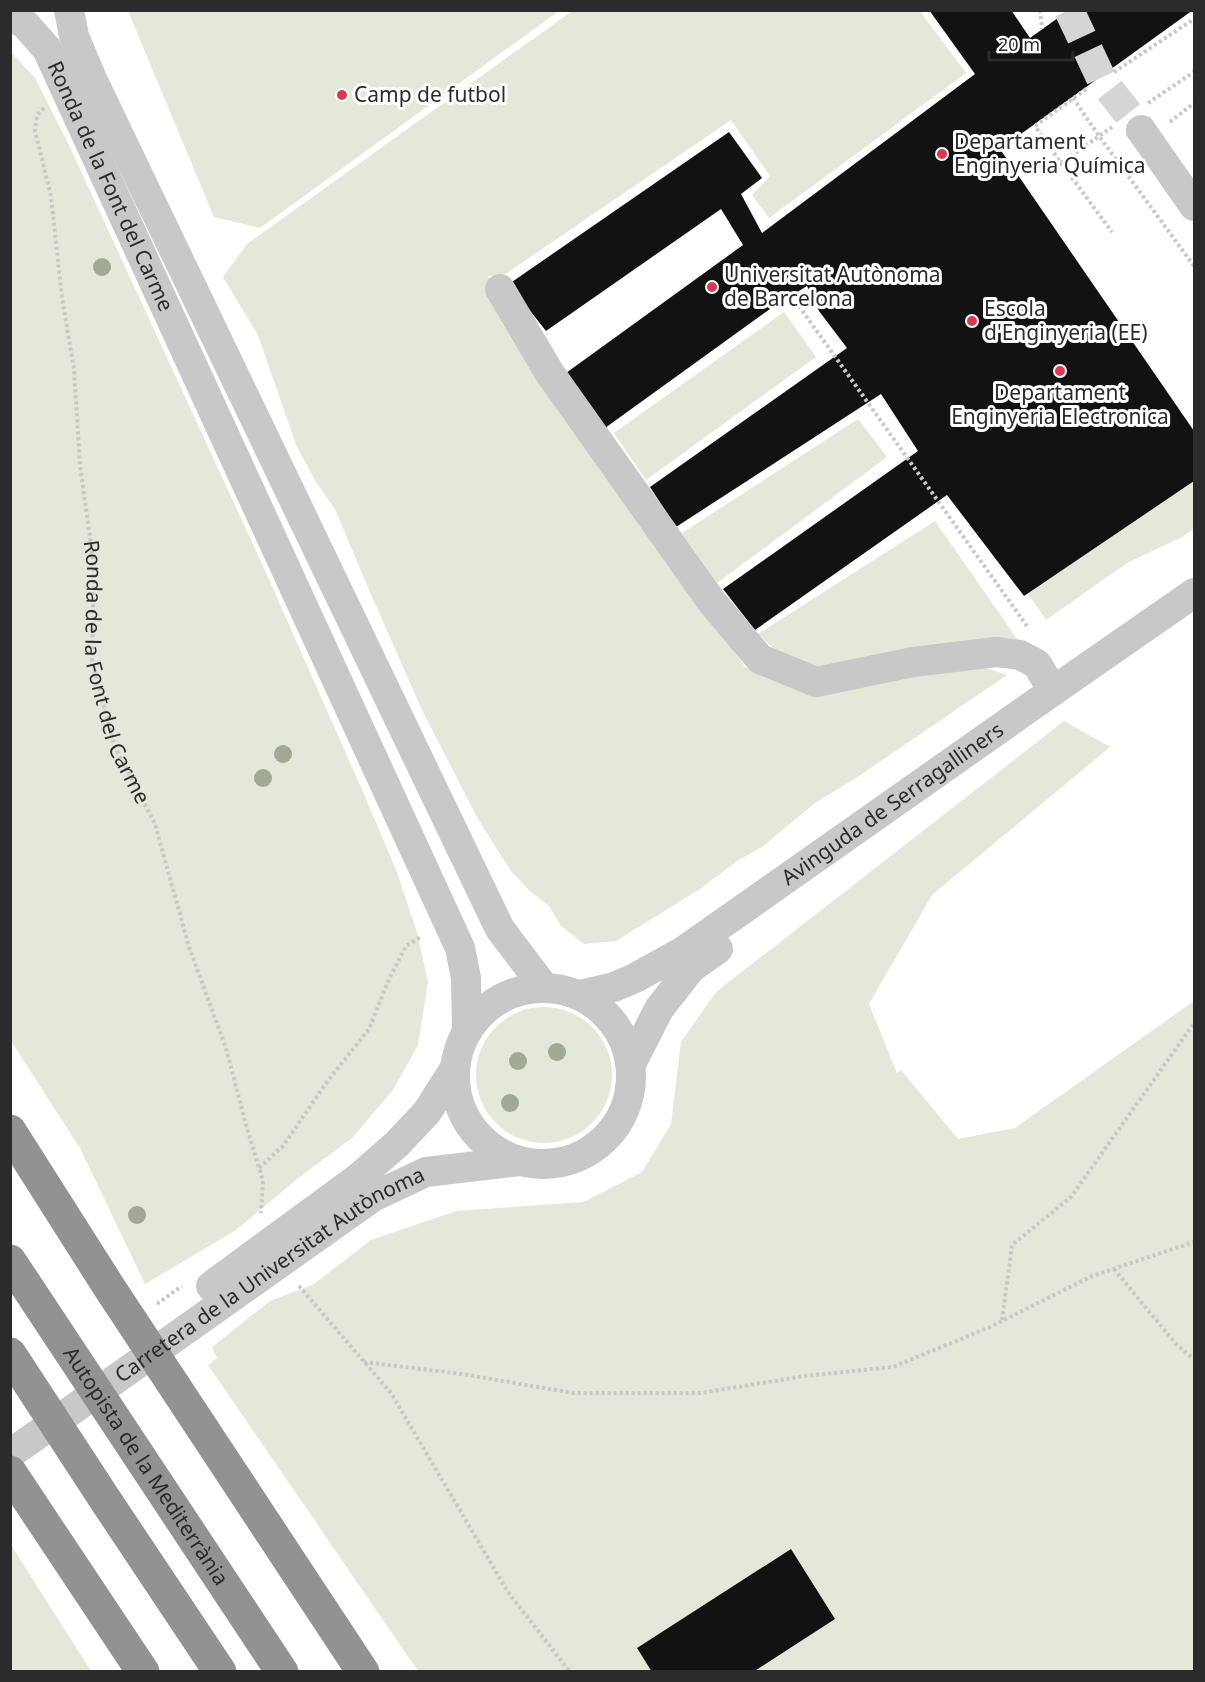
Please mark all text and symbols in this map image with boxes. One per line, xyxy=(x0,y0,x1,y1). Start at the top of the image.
scale bar xyxy=(989,24,1073,62)
text: 20 m xyxy=(998,32,1040,56)
street label: Ronda de la Font del Carme xyxy=(41,56,181,316)
place label: Camp de futbol xyxy=(354,80,506,108)
marker: Camp de futbol xyxy=(335,88,349,102)
place label: Departament Enginyeria Química xyxy=(954,127,1146,179)
marker: Departament Enginyeria Química xyxy=(935,147,949,161)
place label: Universitat Autònoma de Barcelona xyxy=(724,260,941,312)
marker: Universitat Autònoma de Barcelona xyxy=(705,280,719,294)
place label: Escola d'Enginyeria (EE) xyxy=(984,294,1147,346)
marker: Escola d'Enginyeria (EE) xyxy=(965,314,979,328)
marker: Departament Enginyeria Electronica xyxy=(1053,364,1067,378)
place label: Departament Enginyeria Electronica xyxy=(951,378,1169,430)
street label: Ronda de la Font del Carme xyxy=(78,538,157,808)
street label: Avinguda de Serragalliners xyxy=(775,715,1009,891)
street label: Carretera de la Universitat Autònoma xyxy=(109,1160,429,1388)
street label: Autopista de la Mediterrània xyxy=(58,1341,236,1590)

